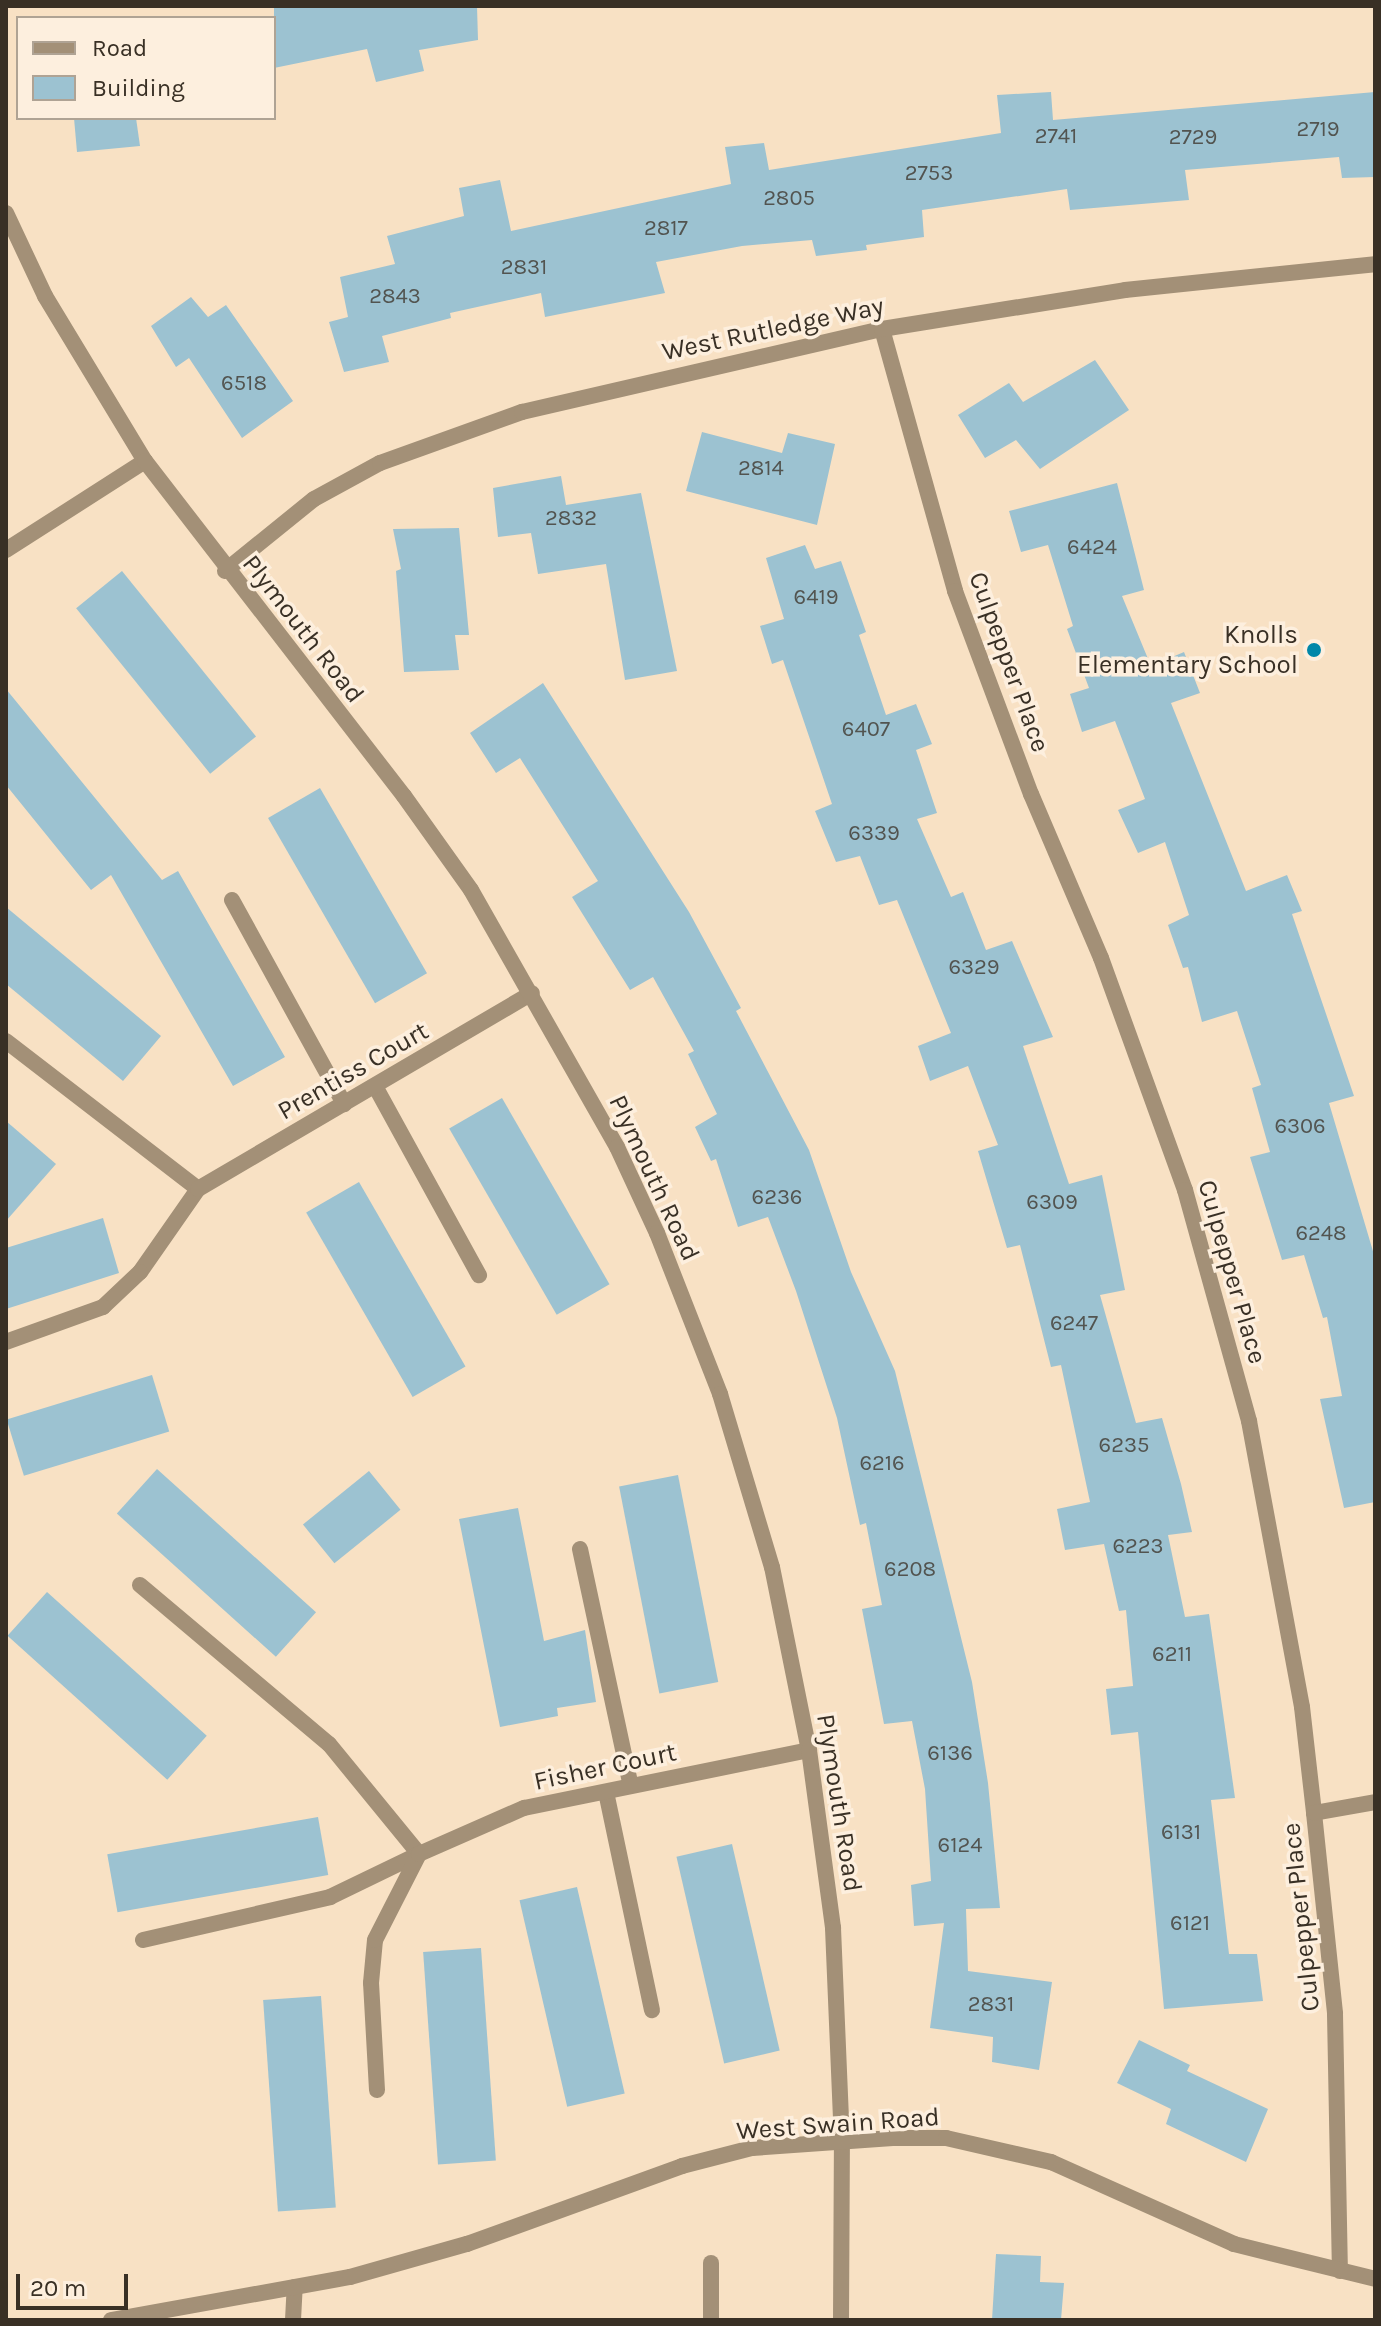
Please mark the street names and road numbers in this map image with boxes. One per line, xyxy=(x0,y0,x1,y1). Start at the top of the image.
street label: West Rutledge Way xyxy=(659,290,887,368)
street label: Plymouth Road xyxy=(235,549,371,709)
street label: Culpepper Place xyxy=(962,568,1056,756)
street label: Prentiss Court xyxy=(272,1015,434,1127)
street label: Plymouth Road xyxy=(602,1090,706,1266)
street label: Culpepper Place xyxy=(1191,1177,1273,1367)
street label: Plymouth Road xyxy=(810,1712,868,1894)
street label: Fisher Court xyxy=(531,1737,679,1797)
street label: Culpepper Place xyxy=(1276,1821,1326,2013)
street label: West Swain Road xyxy=(735,2101,941,2147)

